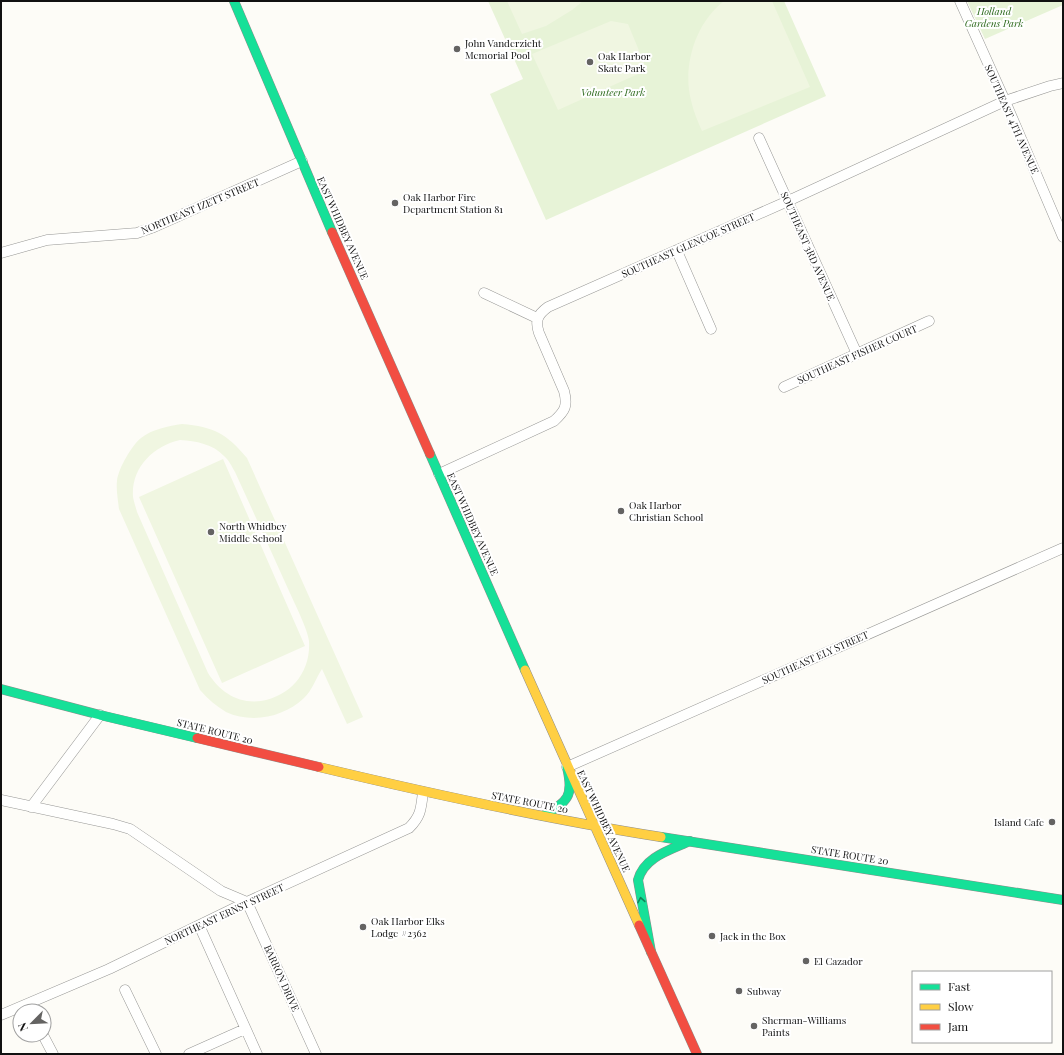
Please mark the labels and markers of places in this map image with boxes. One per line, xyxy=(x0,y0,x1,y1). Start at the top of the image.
place label: John Vanderzicht Memorial Pool xyxy=(464,36,542,62)
marker: John Vanderzicht Memorial Pool xyxy=(452,44,462,54)
place label: Oak Harbor Skate Park xyxy=(598,49,651,75)
marker: Oak Harbor Skate Park xyxy=(585,57,595,67)
place label: Oak Harbor Fire Department Station 81 xyxy=(403,190,503,216)
marker: Oak Harbor Fire Department Station 81 xyxy=(390,198,400,208)
place label: Oak Harbor Christian School xyxy=(629,498,704,524)
marker: Oak Harbor Christian School xyxy=(616,506,626,516)
place label: North Whidbey Middle School xyxy=(219,519,287,545)
marker: North Whidbey Middle School xyxy=(206,527,216,537)
place label: Island Cafe xyxy=(994,815,1044,829)
marker: Island Cafe xyxy=(1047,817,1057,827)
place label: Oak Harbor Elks Lodge #2362 xyxy=(371,914,445,940)
marker: Oak Harbor Elks Lodge #2362 xyxy=(358,922,368,932)
place label: Jack in the Box xyxy=(719,929,787,943)
marker: Jack in the Box xyxy=(707,931,717,941)
place label: El Cazador xyxy=(814,954,863,968)
marker: El Cazador xyxy=(801,956,811,966)
place label: Subway xyxy=(747,984,781,998)
marker: Subway xyxy=(734,986,744,996)
place label: Sherman-Williams Paints xyxy=(762,1013,846,1039)
marker: Sherman-Williams Paints xyxy=(749,1021,759,1031)

